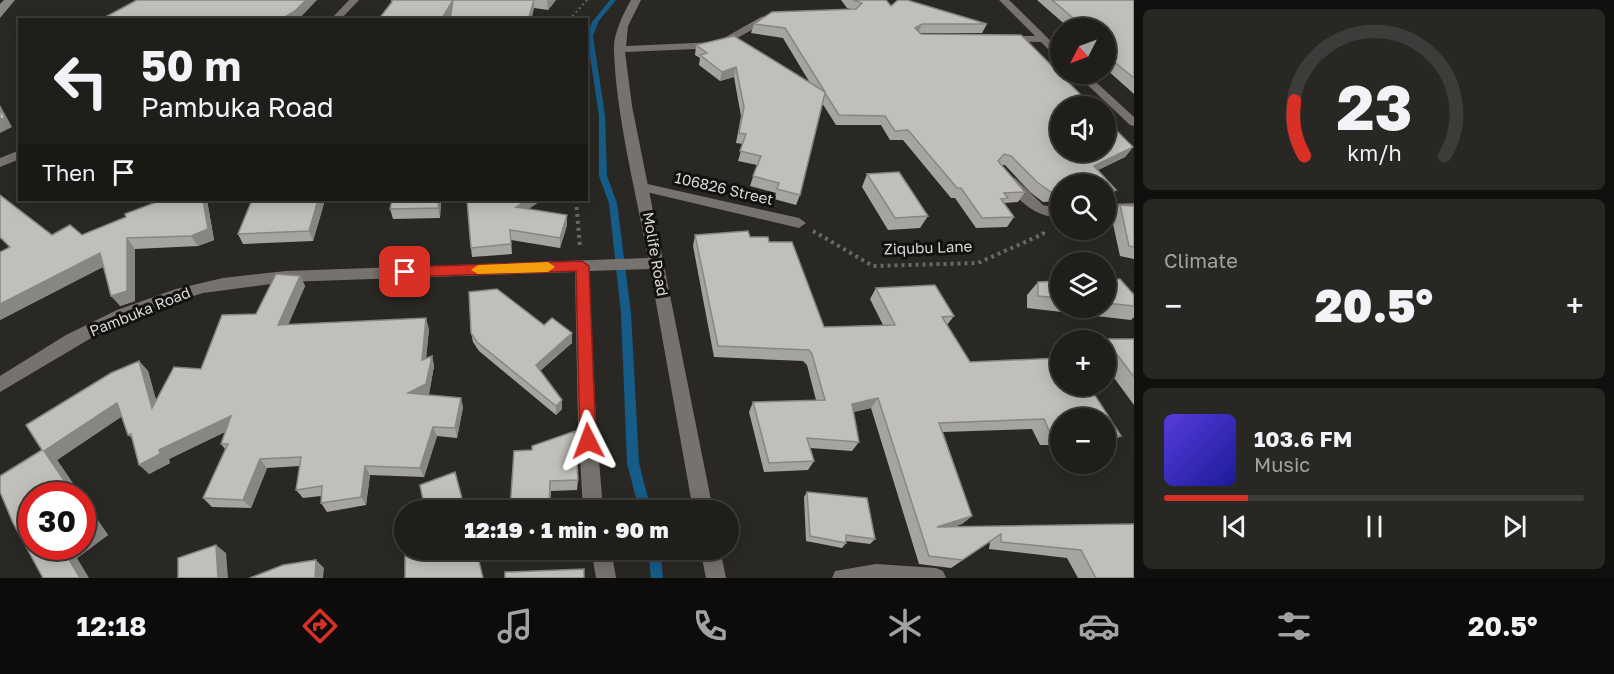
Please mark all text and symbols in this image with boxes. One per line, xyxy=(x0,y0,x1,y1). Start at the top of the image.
north arrow xyxy=(1050,18,1116,84)
map controls xyxy=(1050,18,1116,474)
text: 50 m xyxy=(141,40,241,90)
icon: left xyxy=(42,42,120,120)
text: 23 xyxy=(1336,70,1412,145)
text: Pambuka Road xyxy=(141,91,334,123)
button: sound xyxy=(1050,96,1116,162)
text: km/h xyxy=(1347,141,1401,167)
icon: arrive xyxy=(107,156,140,189)
text: Then xyxy=(42,159,95,186)
street label: 106826 Street xyxy=(673,168,775,208)
button: search xyxy=(1050,174,1116,240)
street label: Molife Road xyxy=(640,210,672,297)
street label: Ziqubu Lane xyxy=(883,236,973,258)
pin xyxy=(379,246,430,297)
text: Climate xyxy=(1164,248,1238,272)
button: layers xyxy=(1050,252,1116,318)
icon: arrive xyxy=(388,255,421,288)
text: 20.5° xyxy=(1315,278,1433,332)
street label: Pambuka Road xyxy=(87,283,193,339)
text: − xyxy=(1164,286,1182,325)
text: + xyxy=(1566,286,1584,325)
button: + xyxy=(1050,330,1116,396)
button: − xyxy=(1050,408,1116,474)
position arrow xyxy=(556,409,620,473)
text: 103.6 FM xyxy=(1254,425,1352,452)
text: Music xyxy=(1254,452,1310,476)
speed limit sign: 30 xyxy=(18,482,96,560)
icon: previous xyxy=(1218,510,1251,543)
icon: pause xyxy=(1358,510,1391,543)
icon: next xyxy=(1498,510,1531,543)
text: 12:19 · 1 min · 90 m xyxy=(464,516,669,543)
icon: directions xyxy=(299,605,341,647)
icon: music xyxy=(494,605,536,647)
icon: phone xyxy=(689,605,731,647)
icon: climate xyxy=(884,605,926,647)
icon: car xyxy=(1078,605,1120,647)
icon: filters xyxy=(1273,605,1315,647)
text: 12:18 xyxy=(76,610,147,642)
text: 20.5° xyxy=(1468,610,1538,642)

